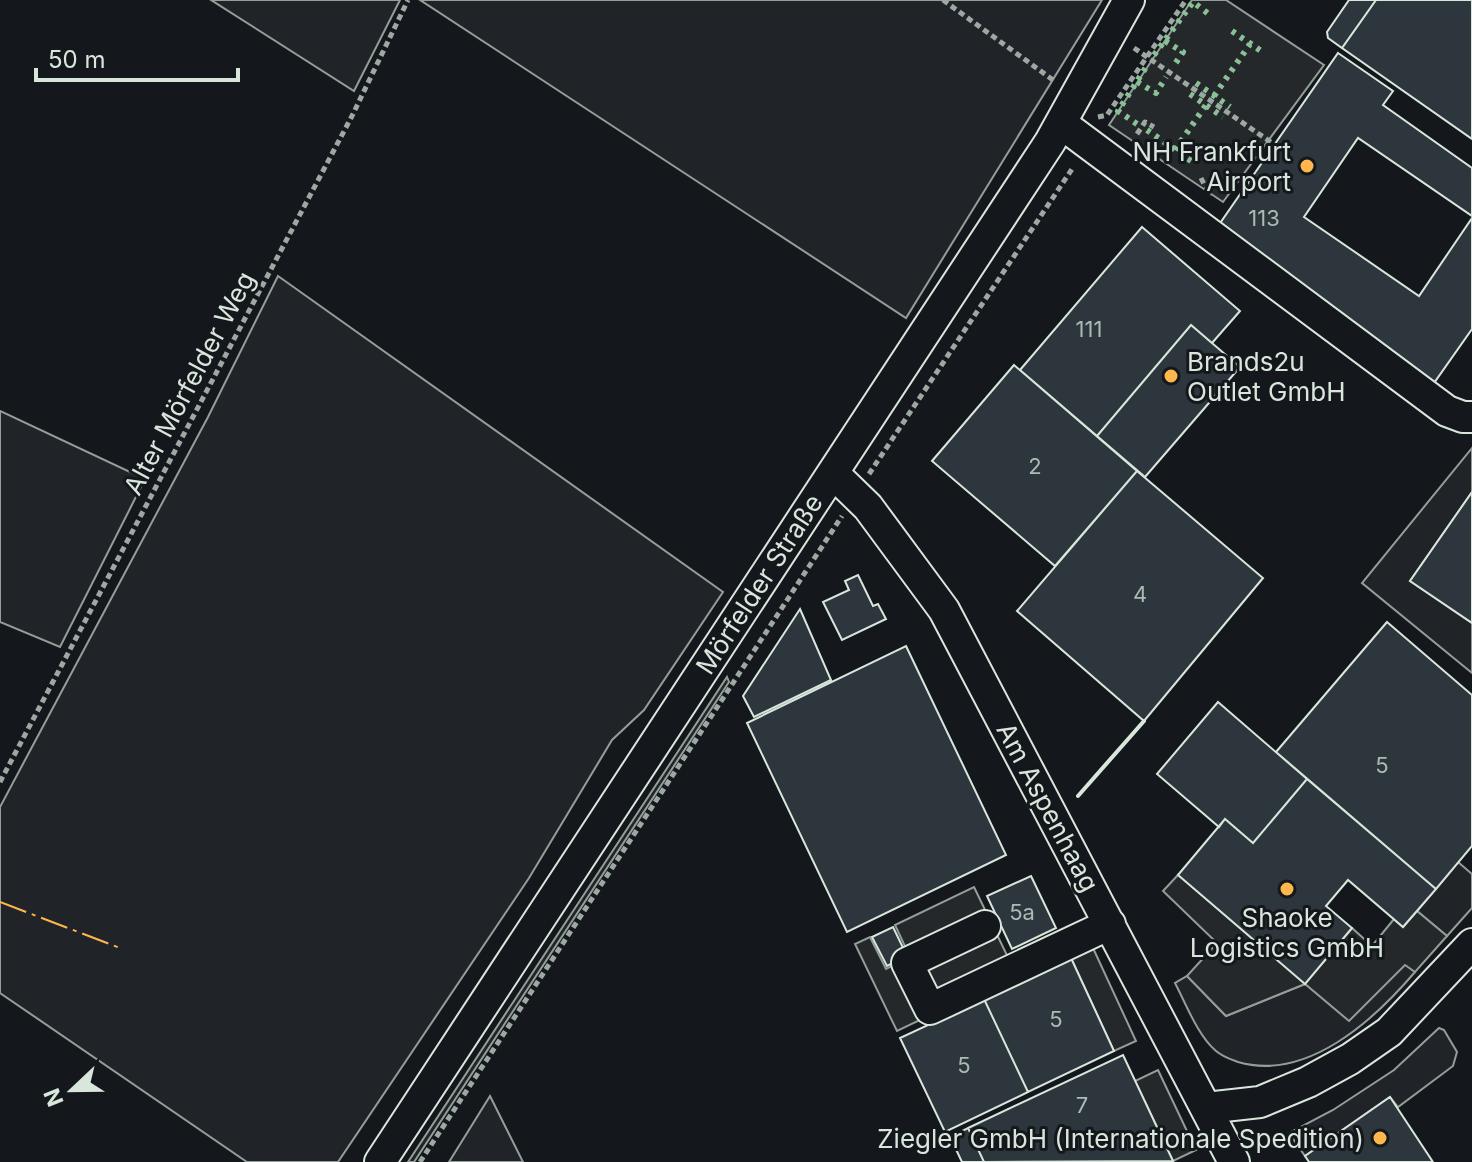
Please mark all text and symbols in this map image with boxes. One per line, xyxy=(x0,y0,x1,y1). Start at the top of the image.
scale bar xyxy=(36,32,238,82)
text: 50 m xyxy=(48,45,106,74)
place label: NH Frankfurt Airport xyxy=(1132,136,1291,197)
marker: NH Frankfurt Airport xyxy=(1298,157,1316,175)
house number: 113 xyxy=(1248,205,1280,231)
street label: Alter Mörfelder Weg xyxy=(117,266,261,500)
house number: 111 xyxy=(1076,316,1102,342)
place label: Brands2u Outlet GmbH xyxy=(1187,346,1345,407)
marker: Brands2u Outlet GmbH xyxy=(1162,367,1180,385)
house number: 2 xyxy=(1028,453,1042,479)
street label: Mörfelder Straße xyxy=(689,488,829,680)
house number: 4 xyxy=(1133,581,1147,607)
street label: Am Aspenhaag xyxy=(990,717,1106,897)
house number: 5 xyxy=(1375,752,1389,778)
marker: Shaoke Logistics GmbH xyxy=(1278,880,1296,898)
house number: 5a xyxy=(1009,899,1035,925)
place label: Shaoke Logistics GmbH xyxy=(1190,902,1384,963)
house number: 5 xyxy=(1049,1006,1063,1032)
north arrow xyxy=(32,1050,112,1130)
house number: 5 xyxy=(957,1052,971,1078)
text: N xyxy=(38,1085,69,1110)
house number: 7 xyxy=(1076,1092,1088,1118)
place label: Ziegler GmbH (Internationale Spedition) xyxy=(877,1123,1364,1154)
marker: Ziegler GmbH (Internationale Spedition) xyxy=(1371,1129,1389,1147)

